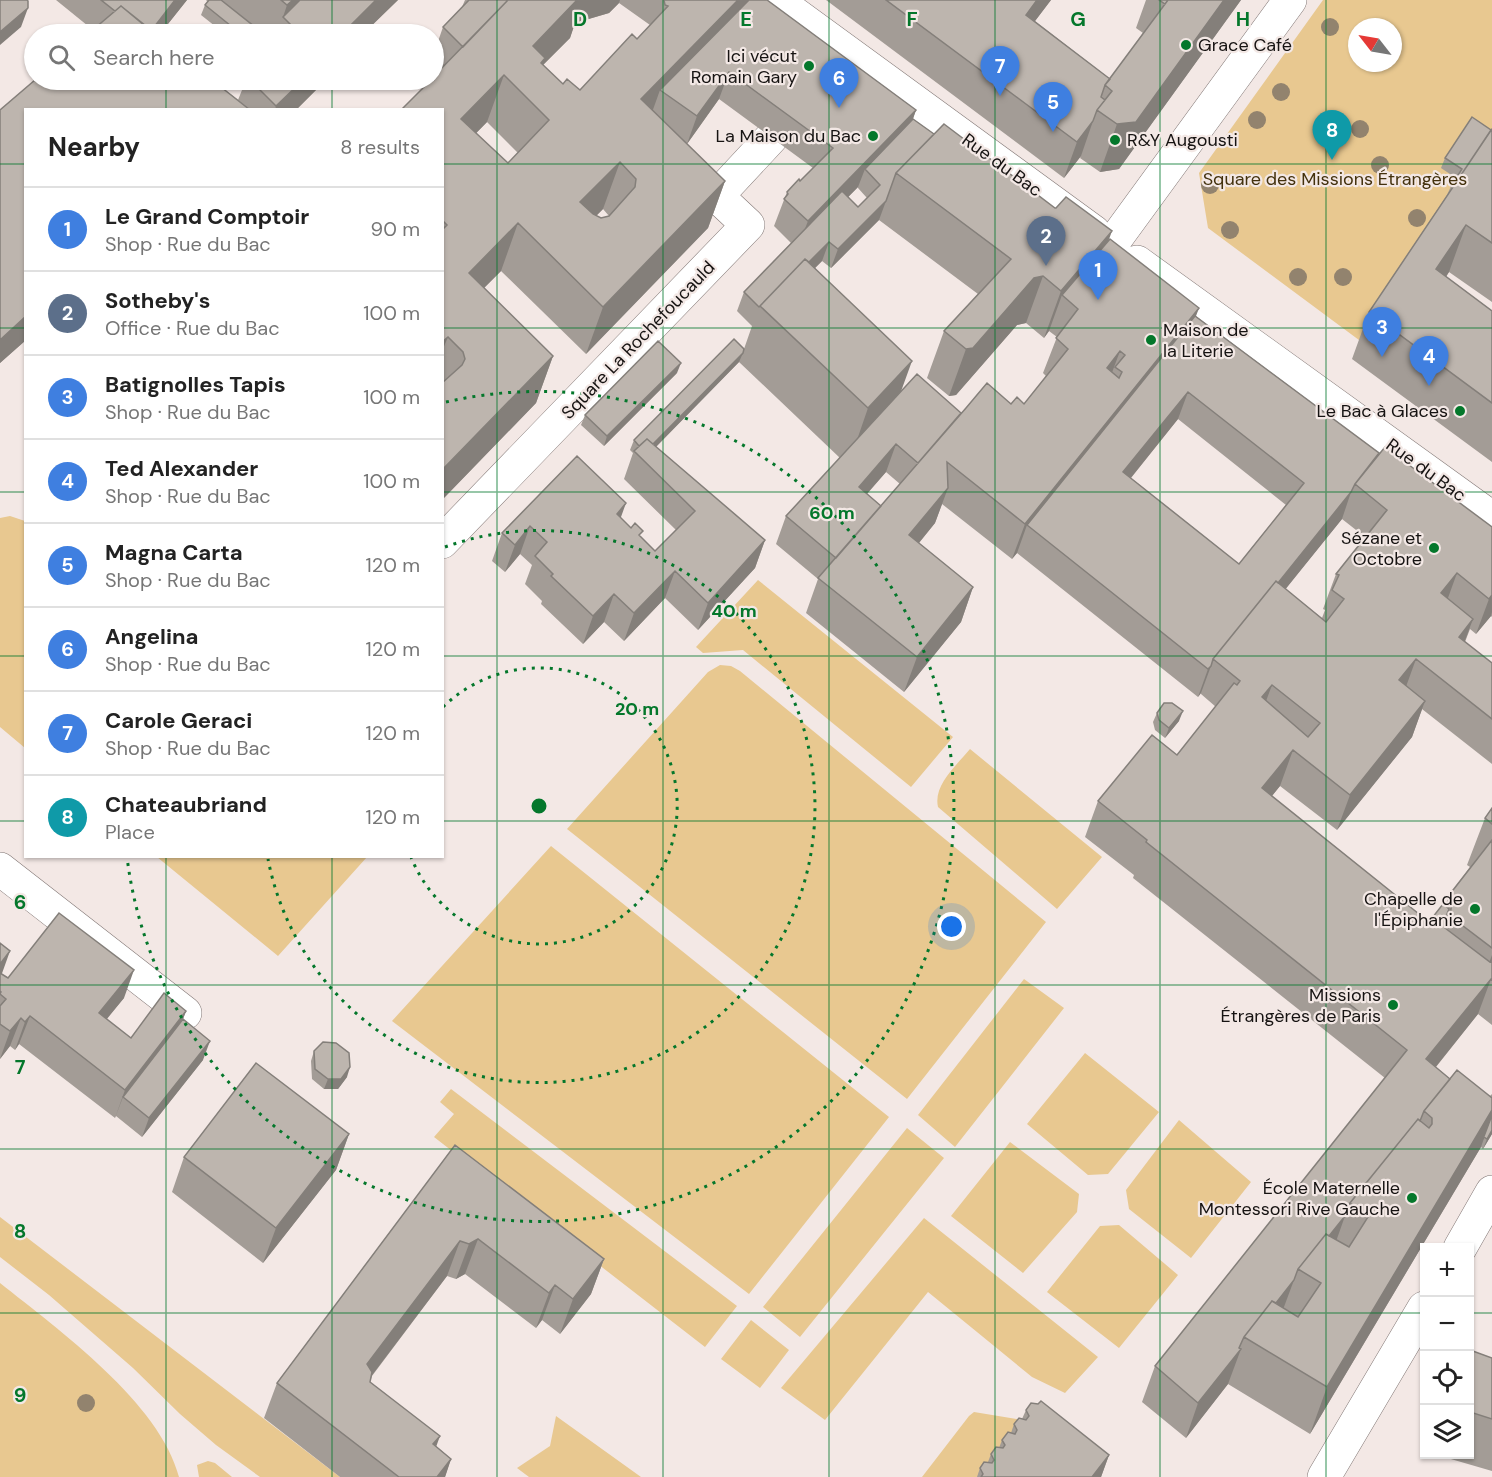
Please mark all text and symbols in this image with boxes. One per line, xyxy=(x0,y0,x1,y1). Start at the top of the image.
text: D xyxy=(573,6,587,32)
text: E xyxy=(740,6,752,32)
text: F xyxy=(906,6,918,32)
text: G xyxy=(1070,6,1086,32)
text: H xyxy=(1236,6,1250,32)
north arrow xyxy=(1348,18,1402,72)
search box xyxy=(24,24,444,90)
place label: Grace Café xyxy=(1198,33,1292,57)
marker: Grace Café xyxy=(1179,38,1193,52)
icon: search xyxy=(45,41,78,74)
text: Search here xyxy=(93,43,214,72)
place label: Ici vécut Romain Gary xyxy=(691,44,797,89)
pin: 7 xyxy=(980,46,1020,96)
pin: 6 xyxy=(820,58,858,108)
marker: Ici vécut Romain Gary xyxy=(802,59,816,73)
pin: 5 xyxy=(1034,82,1072,132)
pin: 8 xyxy=(1312,110,1352,160)
place label: La Maison du Bac xyxy=(716,124,861,148)
street label: Rue du Bac xyxy=(957,128,1047,202)
place label: R&Y Augousti xyxy=(1127,128,1238,152)
marker: La Maison du Bac xyxy=(866,129,880,143)
text: Nearby xyxy=(48,130,140,164)
marker: R&Y Augousti xyxy=(1108,133,1122,147)
text: 8 results xyxy=(340,134,420,160)
park label: Square des Missions Étrangères xyxy=(1203,167,1467,191)
text: Le Grand Comptoir xyxy=(105,202,309,231)
text: 1 xyxy=(64,216,71,242)
text: 90 m xyxy=(371,216,420,242)
pin: 2 xyxy=(1026,216,1066,266)
text: Shop · Rue du Bac xyxy=(105,231,271,257)
pin: 1 xyxy=(1078,250,1118,300)
street label: Square La Rochefoucauld xyxy=(556,256,720,424)
text: Sotheby's xyxy=(105,286,210,315)
text: 2 xyxy=(62,300,73,326)
text: 100 m xyxy=(363,300,420,326)
pin: 3 xyxy=(1362,308,1402,357)
text: Office · Rue du Bac xyxy=(105,315,280,341)
place label: Maison de la Literie xyxy=(1163,318,1249,363)
marker: Maison de la Literie xyxy=(1144,333,1158,347)
pin: 4 xyxy=(1410,336,1448,386)
text: Batignolles Tapis xyxy=(105,370,286,399)
text: 3 xyxy=(61,384,74,410)
text: 100 m xyxy=(363,384,420,410)
text: Shop · Rue du Bac xyxy=(105,399,271,425)
place label: Le Bac à Glaces xyxy=(1317,399,1448,423)
marker: Le Bac à Glaces xyxy=(1453,404,1467,418)
street label: Rue du Bac xyxy=(1381,433,1471,507)
text: Ted Alexander xyxy=(105,454,258,483)
text: 4 xyxy=(61,468,74,494)
text: 100 m xyxy=(363,468,420,494)
text: Shop · Rue du Bac xyxy=(105,483,271,509)
text: 60 m xyxy=(809,501,855,525)
place label: Sézane et Octobre xyxy=(1341,526,1422,571)
text: Magna Carta xyxy=(105,538,243,567)
marker: Sézane et Octobre xyxy=(1427,541,1441,555)
text: 5 xyxy=(61,552,74,578)
text: 120 m xyxy=(366,552,420,578)
text: Shop · Rue du Bac xyxy=(105,567,271,593)
text: 40 m xyxy=(711,599,757,623)
text: Angelina xyxy=(105,622,198,651)
text: 6 xyxy=(61,636,74,662)
text: 120 m xyxy=(366,636,420,662)
text: Shop · Rue du Bac xyxy=(105,651,271,677)
text: 20 m xyxy=(615,697,659,721)
text: Carole Geraci xyxy=(105,706,252,735)
text: 7 xyxy=(62,720,73,746)
text: 120 m xyxy=(366,720,420,746)
text: Shop · Rue du Bac xyxy=(105,735,271,761)
text: Chateaubriand xyxy=(105,790,267,819)
centre of rings xyxy=(529,796,549,816)
text: 8 xyxy=(61,804,74,830)
text: 120 m xyxy=(366,804,420,830)
text: Place xyxy=(105,819,155,845)
place label: Chapelle de l'Épiphanie xyxy=(1364,887,1463,932)
text: 6 xyxy=(14,889,26,915)
marker: Chapelle de l'Épiphanie xyxy=(1468,902,1482,916)
your location xyxy=(937,912,966,941)
place label: Missions Étrangères de Paris xyxy=(1221,983,1381,1028)
marker: Missions Étrangères de Paris xyxy=(1386,998,1400,1012)
text: 7 xyxy=(15,1054,26,1080)
place label: École Maternelle Montessori Rive Gauche xyxy=(1199,1176,1400,1221)
marker: École Maternelle Montessori Rive Gauche xyxy=(1405,1191,1419,1205)
text: 8 xyxy=(14,1218,26,1244)
map controls xyxy=(1420,1243,1474,1459)
button: + xyxy=(1420,1243,1474,1297)
button: − xyxy=(1420,1297,1474,1351)
button: locate xyxy=(1420,1351,1474,1405)
text: 9 xyxy=(14,1382,26,1408)
button: layers xyxy=(1420,1405,1474,1459)

